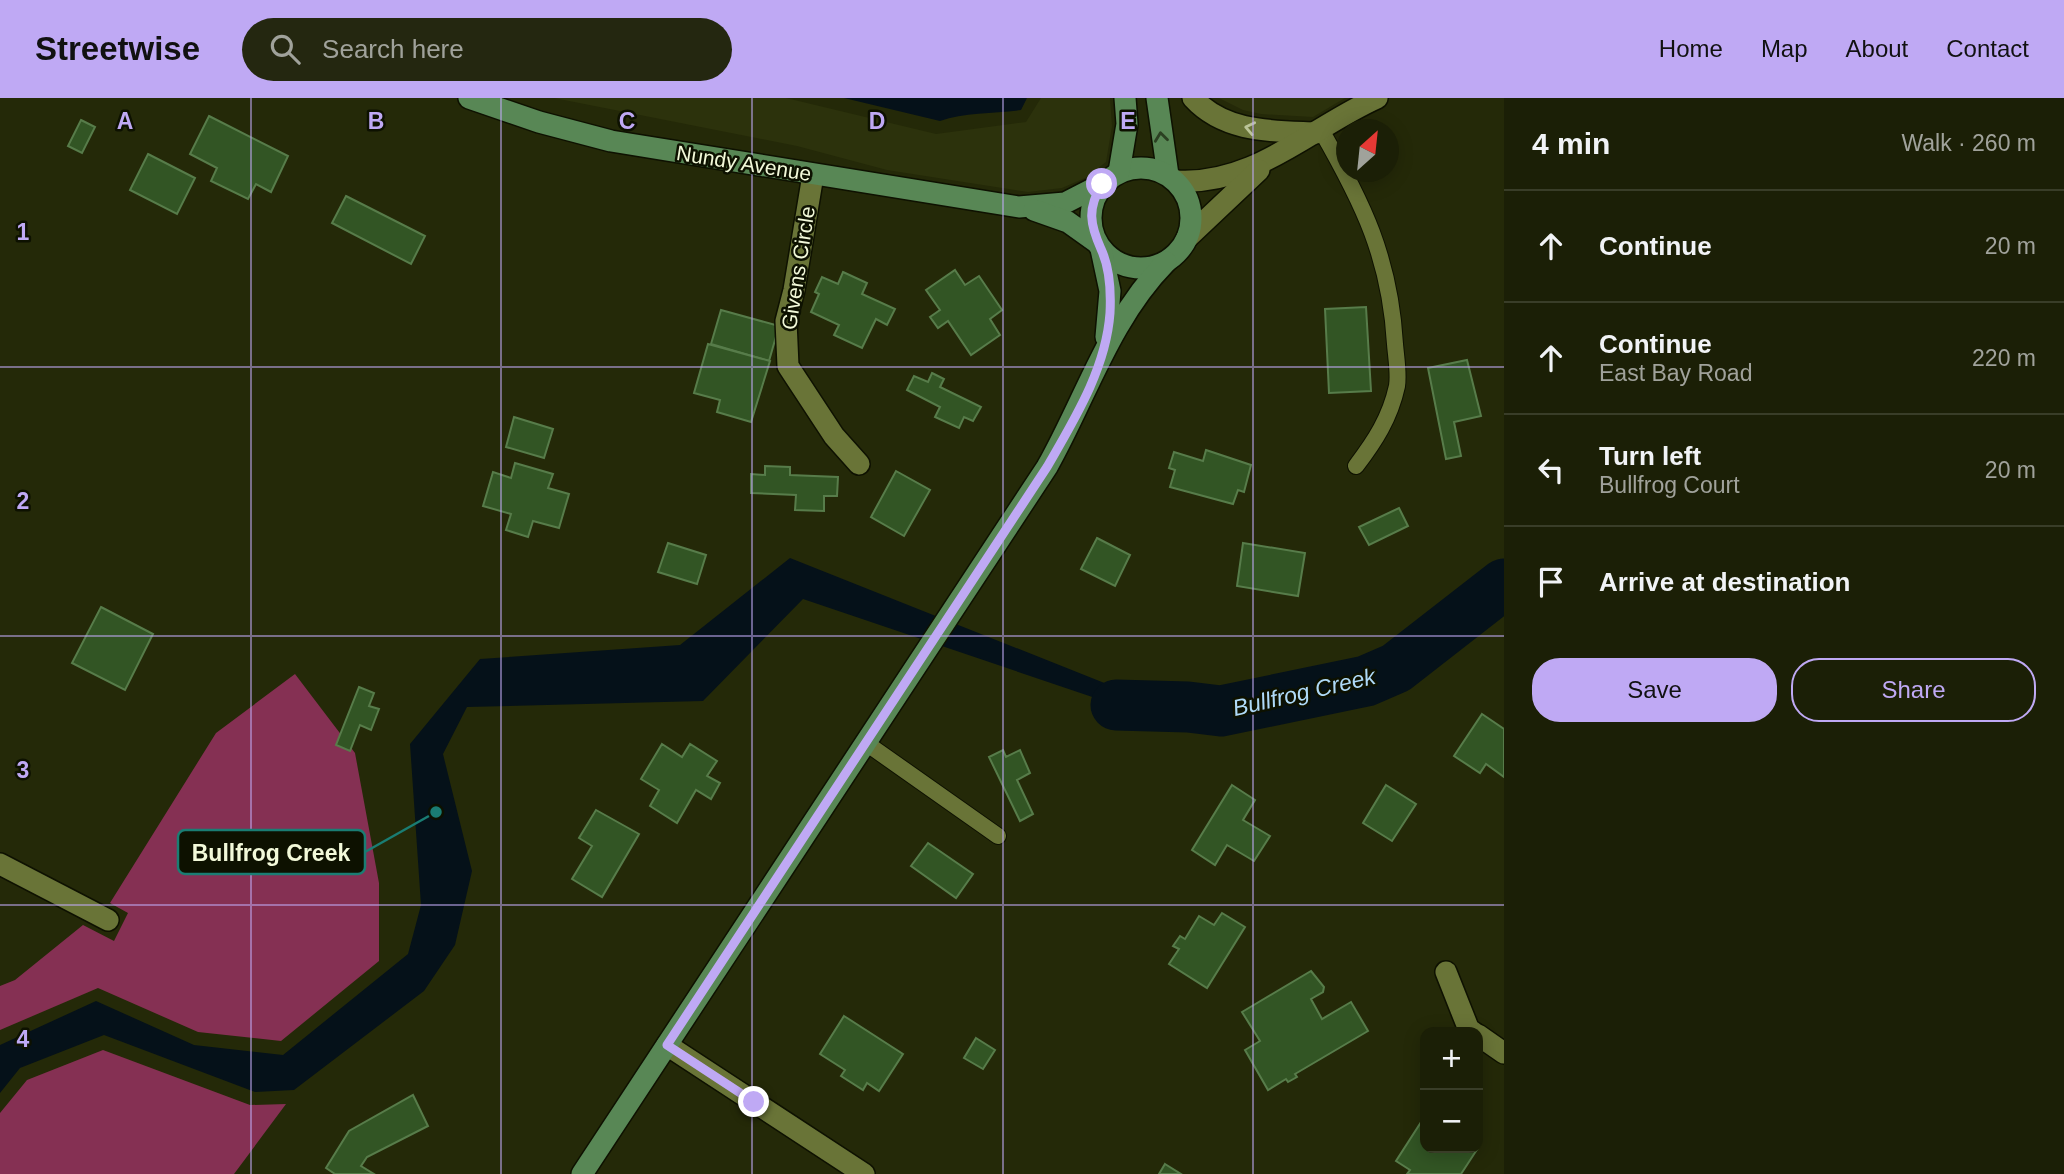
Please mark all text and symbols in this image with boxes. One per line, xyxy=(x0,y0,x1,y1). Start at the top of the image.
search box xyxy=(242,18,732,81)
text: Streetwise xyxy=(35,30,200,67)
icon: search xyxy=(266,30,304,68)
text: Search here xyxy=(322,34,464,64)
text: Home xyxy=(1659,35,1723,62)
text: Map xyxy=(1761,35,1808,62)
text: About xyxy=(1846,35,1908,62)
text: Contact xyxy=(1946,35,2029,62)
text: A xyxy=(117,108,133,134)
text: B xyxy=(368,108,384,134)
text: C xyxy=(619,108,635,134)
text: D xyxy=(869,108,885,134)
text: E xyxy=(1120,108,1136,134)
north arrow xyxy=(1336,119,1399,182)
one-way arrow xyxy=(1244,121,1256,136)
text: 4 min xyxy=(1532,127,1610,160)
text: Walk · 260 m xyxy=(1901,130,2036,156)
one-way arrow xyxy=(1154,131,1169,142)
street label: Nundy Avenue xyxy=(675,141,813,185)
route start xyxy=(1086,168,1117,199)
street label: Givens Circle xyxy=(777,205,819,331)
text: 1 xyxy=(17,219,30,245)
icon: ahead xyxy=(1532,227,1570,265)
text: Continue xyxy=(1599,231,1712,261)
text: 20 m xyxy=(1985,233,2036,259)
text: Continue xyxy=(1599,329,1712,359)
icon: ahead xyxy=(1532,339,1570,377)
text: 220 m xyxy=(1972,345,2036,371)
text: East Bay Road xyxy=(1599,360,1752,386)
text: Turn left xyxy=(1599,441,1701,471)
icon: left xyxy=(1532,451,1570,489)
text: 20 m xyxy=(1985,457,2036,483)
text: Bullfrog Court xyxy=(1599,472,1740,498)
text: 2 xyxy=(17,488,29,514)
icon: arrive xyxy=(1532,563,1570,601)
text: Arrive at destination xyxy=(1599,567,1850,597)
button: Save xyxy=(1532,658,1777,722)
button: Share xyxy=(1791,658,2036,722)
water label: Bullfrog Creek xyxy=(1230,663,1379,721)
text: 3 xyxy=(17,757,29,783)
callout: Bullfrog Creek xyxy=(178,830,365,874)
text: Bullfrog Creek xyxy=(192,840,350,866)
text: 4 xyxy=(17,1026,30,1052)
map controls xyxy=(1420,1027,1483,1153)
button: + xyxy=(1420,1027,1483,1090)
route end xyxy=(738,1086,769,1117)
button: − xyxy=(1420,1090,1483,1153)

